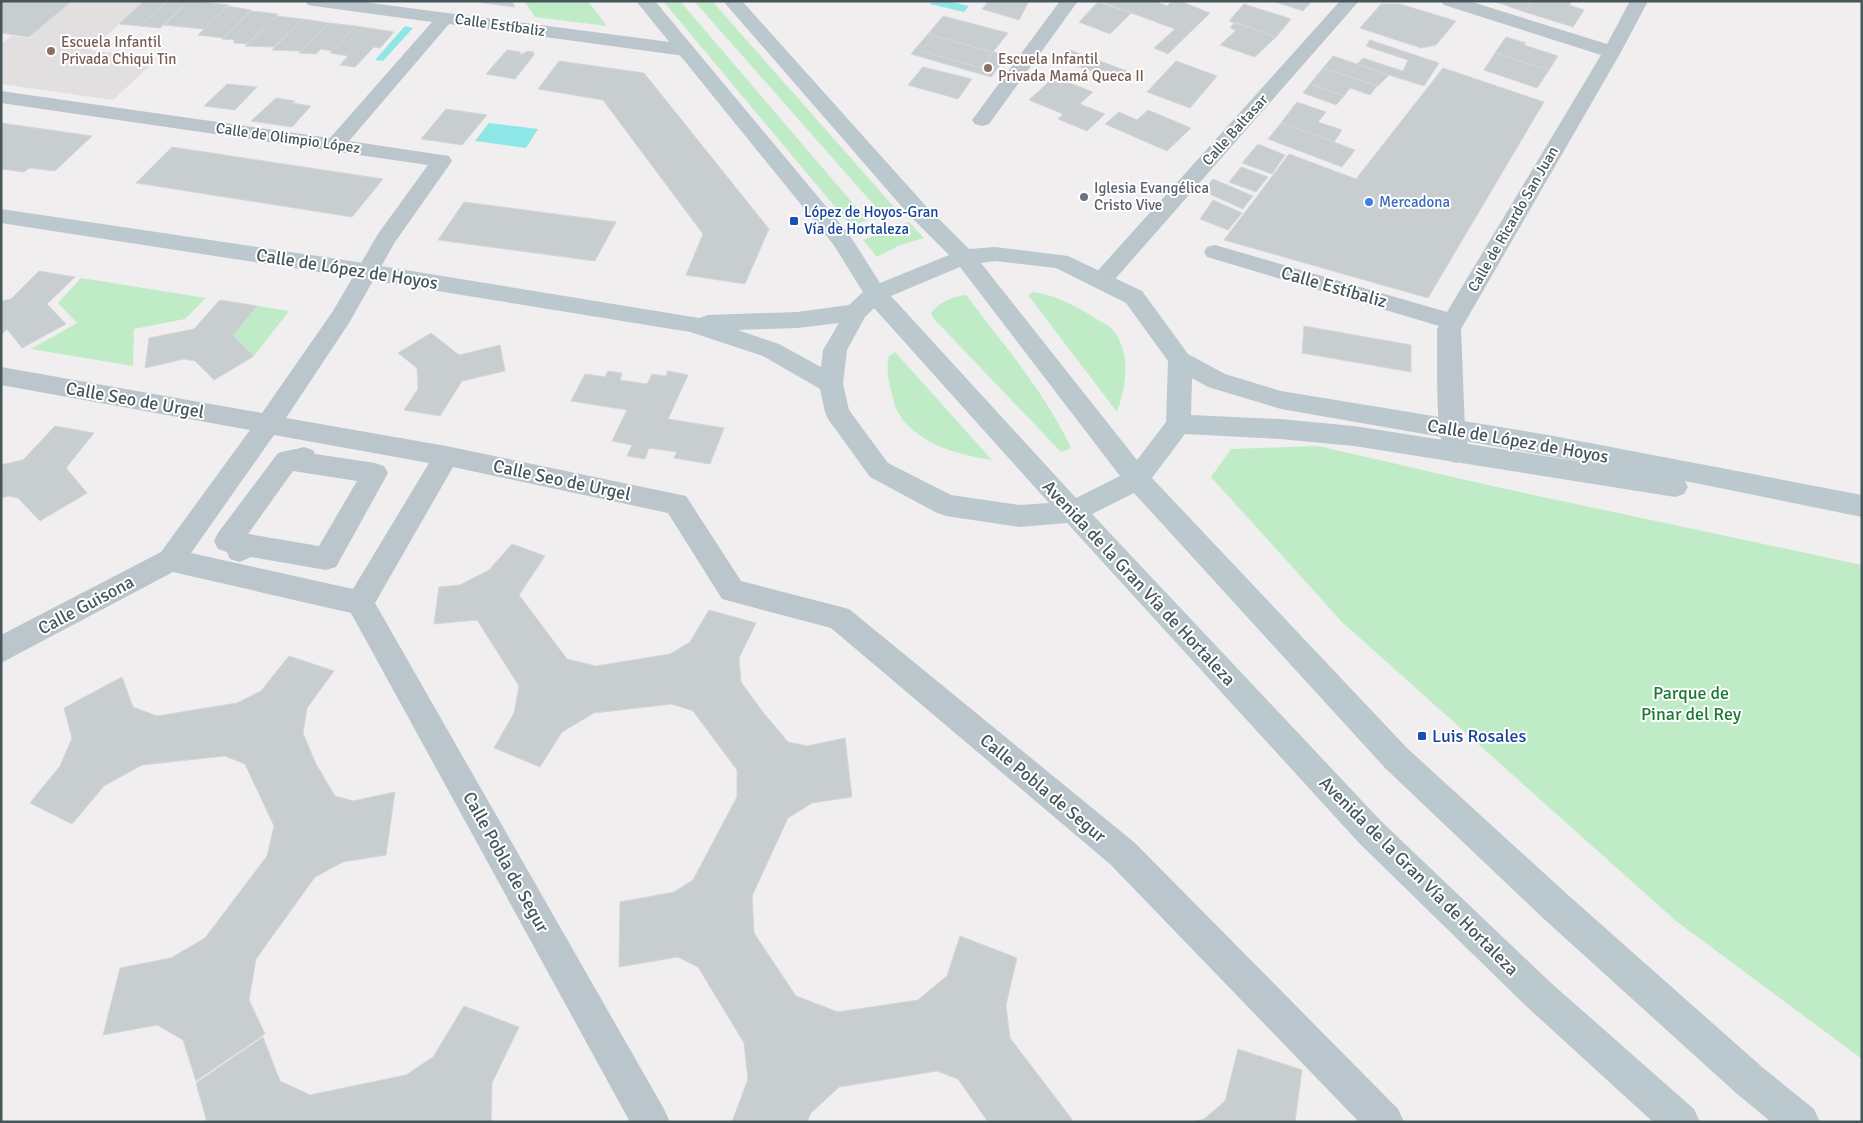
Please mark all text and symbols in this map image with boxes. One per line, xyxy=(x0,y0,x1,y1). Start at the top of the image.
street label: Calle Estíbaliz xyxy=(454,10,547,40)
place label: Escuela Infantil Privada Chiqui Tin xyxy=(61,33,177,68)
marker: Escuela Infantil Privada Chiqui Tin xyxy=(45,45,57,57)
place label: Escuela Infantil Privada Mamá Queca II xyxy=(998,50,1144,85)
marker: Escuela Infantil Privada Mamá Queca II xyxy=(982,62,994,74)
street label: Calle Baltasar xyxy=(1198,90,1272,169)
street label: Calle de Olimpio López xyxy=(215,119,362,157)
street label: Calle de Ricardo San Juan xyxy=(1464,143,1562,295)
place label: Iglesia Evangélica Cristo Vive xyxy=(1094,179,1209,214)
marker: Iglesia Evangélica Cristo Vive xyxy=(1078,191,1090,203)
place label: Mercadona xyxy=(1379,193,1450,211)
marker: Mercadona xyxy=(1363,196,1375,208)
place label: López de Hoyos-Gran Vía de Hortaleza xyxy=(804,203,938,238)
marker: López de Hoyos-Gran Vía de Hortaleza xyxy=(788,215,800,227)
street label: Calle de López de Hoyos xyxy=(255,244,439,294)
street label: Calle Estíbaliz xyxy=(1279,261,1389,313)
street label: Calle Seo de Urgel xyxy=(64,377,206,423)
street label: Calle de López de Hoyos xyxy=(1426,414,1610,468)
street label: Calle Seo de Urgel xyxy=(491,455,633,505)
street label: Avenida de la Gran Vía de Hortaleza xyxy=(1038,476,1240,690)
street label: Calle Guisona xyxy=(34,571,138,639)
park label: Parque de Pinar del Rey xyxy=(1641,682,1742,725)
place label: Luis Rosales xyxy=(1432,725,1526,747)
street label: Calle Pobla de Segur xyxy=(976,729,1111,847)
marker: Luis Rosales xyxy=(1416,730,1428,742)
street label: Avenida de la Gran Vía de Hortaleza xyxy=(1315,772,1523,980)
street label: Calle Pobla de Segur xyxy=(458,788,554,937)

